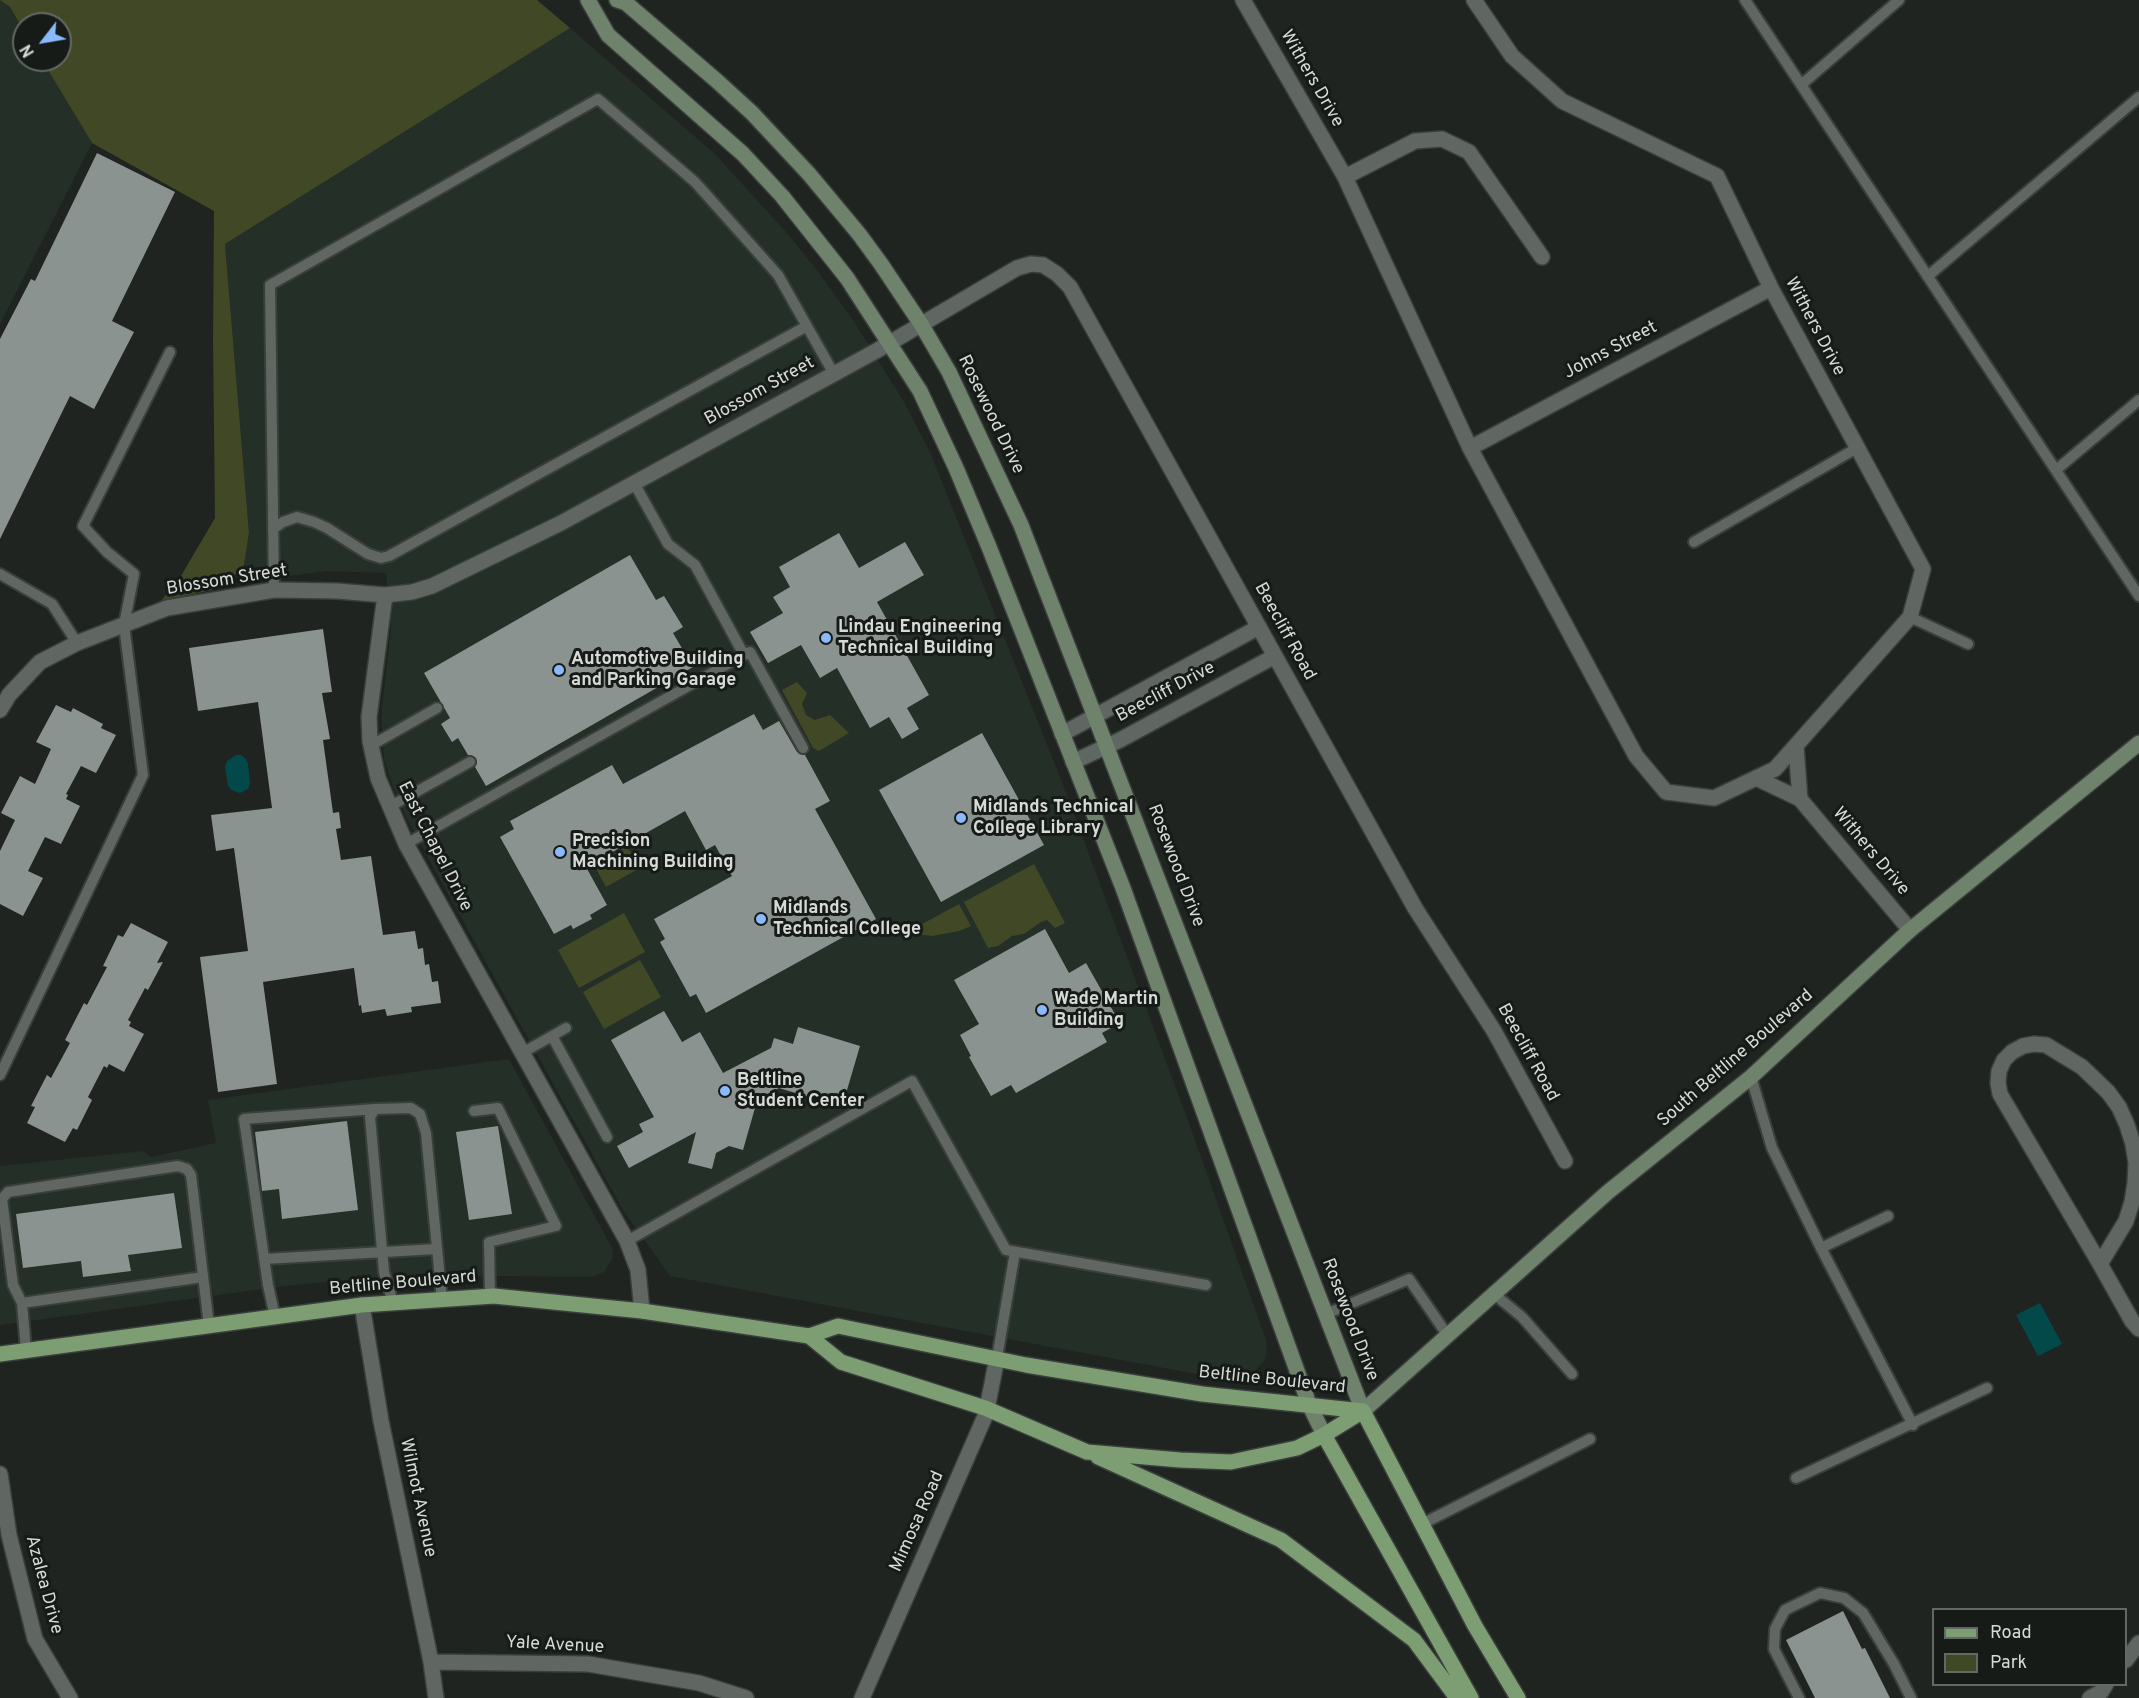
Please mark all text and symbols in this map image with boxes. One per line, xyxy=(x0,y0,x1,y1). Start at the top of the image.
north arrow xyxy=(12,12,72,72)
street label: Withers Drive xyxy=(1275,27,1347,131)
text: N xyxy=(17,40,40,60)
street label: Withers Drive xyxy=(1779,274,1849,380)
street label: Johns Street xyxy=(1561,317,1661,385)
street label: Rosewood Drive xyxy=(952,352,1028,478)
street label: Blossom Street xyxy=(701,353,819,431)
street label: Blossom Street xyxy=(165,561,289,601)
street label: Beecliff Road xyxy=(1248,579,1320,685)
place label: Lindau Engineering Technical Building xyxy=(838,617,1002,660)
marker: Lindau Engineering Technical Building xyxy=(819,631,833,645)
place label: Automotive Building and Parking Garage xyxy=(571,649,744,692)
street label: Beecliff Drive xyxy=(1113,658,1219,728)
marker: Automotive Building and Parking Garage xyxy=(552,663,566,677)
street label: East Chapel Drive xyxy=(392,778,476,916)
place label: Midlands Technical College Library xyxy=(973,797,1134,840)
street label: Rosewood Drive xyxy=(1142,802,1208,930)
street label: Withers Drive xyxy=(1827,803,1913,901)
marker: Midlands Technical College Library xyxy=(954,811,968,825)
place label: Precision Machining Building xyxy=(572,831,734,874)
marker: Precision Machining Building xyxy=(553,845,567,859)
place label: Midlands Technical College xyxy=(773,898,921,940)
marker: Midlands Technical College xyxy=(754,912,768,926)
street label: South Beltline Boulevard xyxy=(1654,985,1818,1133)
place label: Wade Martin Building xyxy=(1054,989,1158,1032)
street label: Beecliff Road xyxy=(1491,1000,1563,1106)
marker: Wade Martin Building xyxy=(1035,1003,1049,1017)
place label: Beltline Student Center xyxy=(737,1070,865,1112)
marker: Beltline Student Center xyxy=(718,1084,732,1098)
street label: Rosewood Drive xyxy=(1316,1256,1382,1384)
street label: Beltline Boulevard xyxy=(328,1267,478,1301)
street label: Beltline Boulevard xyxy=(1197,1363,1347,1399)
street label: Wilmot Avenue xyxy=(394,1437,440,1559)
street label: Mimosa Road xyxy=(886,1468,950,1576)
street label: Azalea Drive xyxy=(19,1533,67,1637)
legend xyxy=(1932,1608,2127,1686)
text: Road xyxy=(1990,1622,2032,1645)
street label: Yale Avenue xyxy=(505,1633,605,1659)
text: Park xyxy=(1990,1652,2027,1675)

